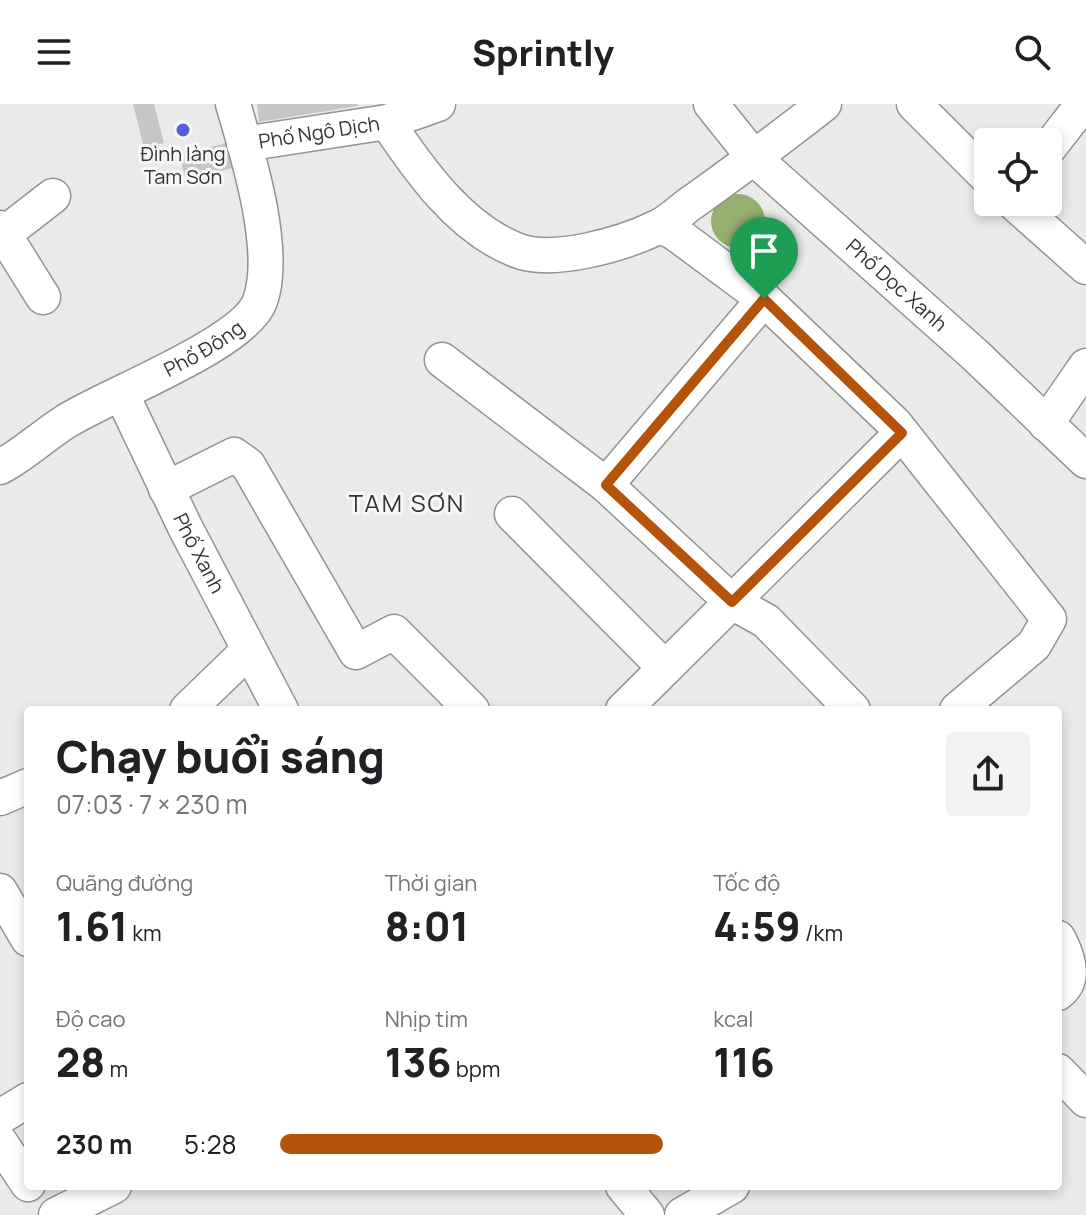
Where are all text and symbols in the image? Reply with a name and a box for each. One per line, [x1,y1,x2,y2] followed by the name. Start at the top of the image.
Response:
[472,28,614,77] text: Sprintly
[32,30,76,74] icon: menu
[1010,30,1054,74] icon: search
[257,109,382,155] street label: Phố Ngô Dịch
[174,121,192,139] marker: Đình làng Tam Sơn
[974,128,1062,216] map controls
[974,128,1062,216] button: locate
[140,140,226,190] place label: Đình làng Tam Sơn
[730,217,798,299] pin
[742,229,786,273] icon: arrive
[840,232,953,337] street label: Phố Dọc Xanh
[159,314,249,383] street label: Phố Đông
[349,486,465,519] district label: TAM SƠN
[167,509,231,598] street label: Phố Xanh
[56,726,385,786] text: Chạy buổi sáng
[946,732,1030,816] button: share
[56,786,248,822] text: 07:03 · 7 × 230 m
[56,868,193,898] text: Quãng đường
[385,868,477,898] text: Thời gian
[713,868,780,898] text: Tốc độ
[56,898,128,953] text: 1.61
[385,898,469,953] text: 8:01
[713,898,801,953] text: 4:59
[128,918,162,948] text: km
[801,918,843,948] text: /km
[56,1004,125,1034] text: Độ cao
[385,1004,468,1034] text: Nhịp tim
[713,1004,753,1034] text: kcal
[56,1034,105,1089] text: 28
[385,1034,451,1089] text: 136
[713,1034,775,1089] text: 116
[105,1054,128,1084] text: m
[451,1054,500,1084] text: bpm
[56,1126,132,1162] text: 230 m
[184,1126,237,1162] text: 5:28

